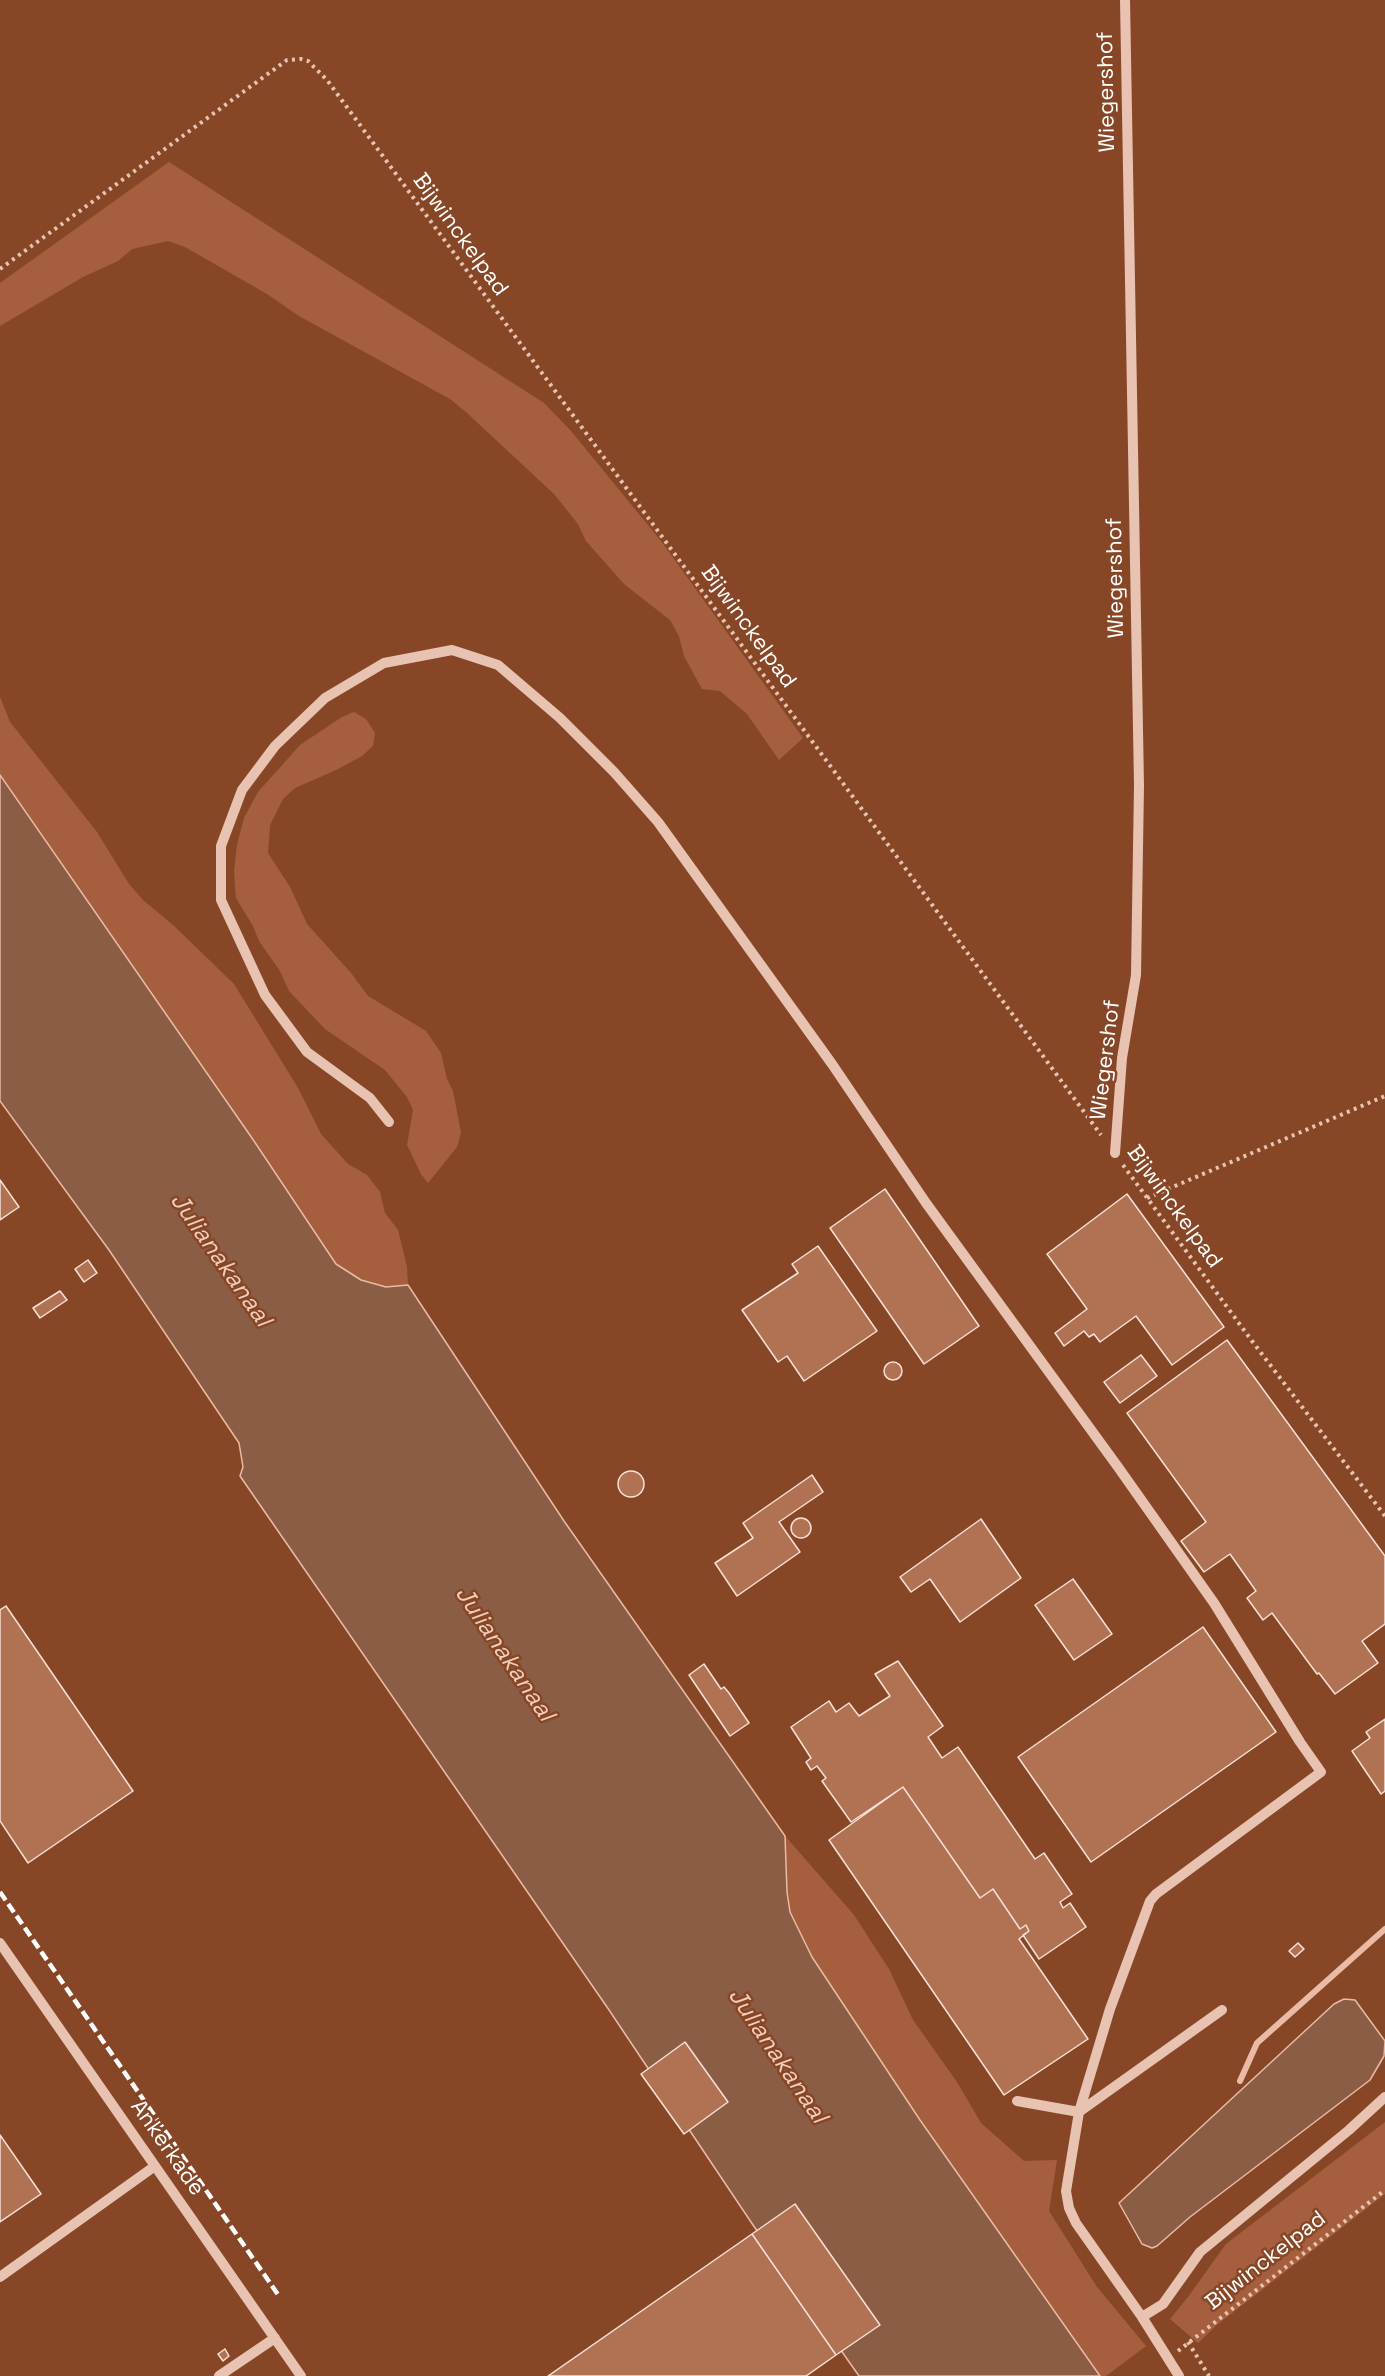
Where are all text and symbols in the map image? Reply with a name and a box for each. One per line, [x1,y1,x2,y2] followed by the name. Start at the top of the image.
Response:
[1093,31,1121,153] street label: Wiegershof
[407,168,513,302] street label: Bijwinckelpad
[1102,517,1130,639] street label: Wiegershof
[695,560,801,694] street label: Bijwinckelpad
[1086,998,1126,1122] street label: Wiegershof
[1121,1140,1227,1274] street label: Bijwinckelpad
[163,1187,277,1333] water label: Julianakanaal
[448,1581,560,1727] water label: Julianakanaal
[721,1983,833,2129] water label: Julianakanaal
[124,2095,210,2201] street label: Ankerkade
[1201,2206,1331,2316] street label: Bijwinckelpad

